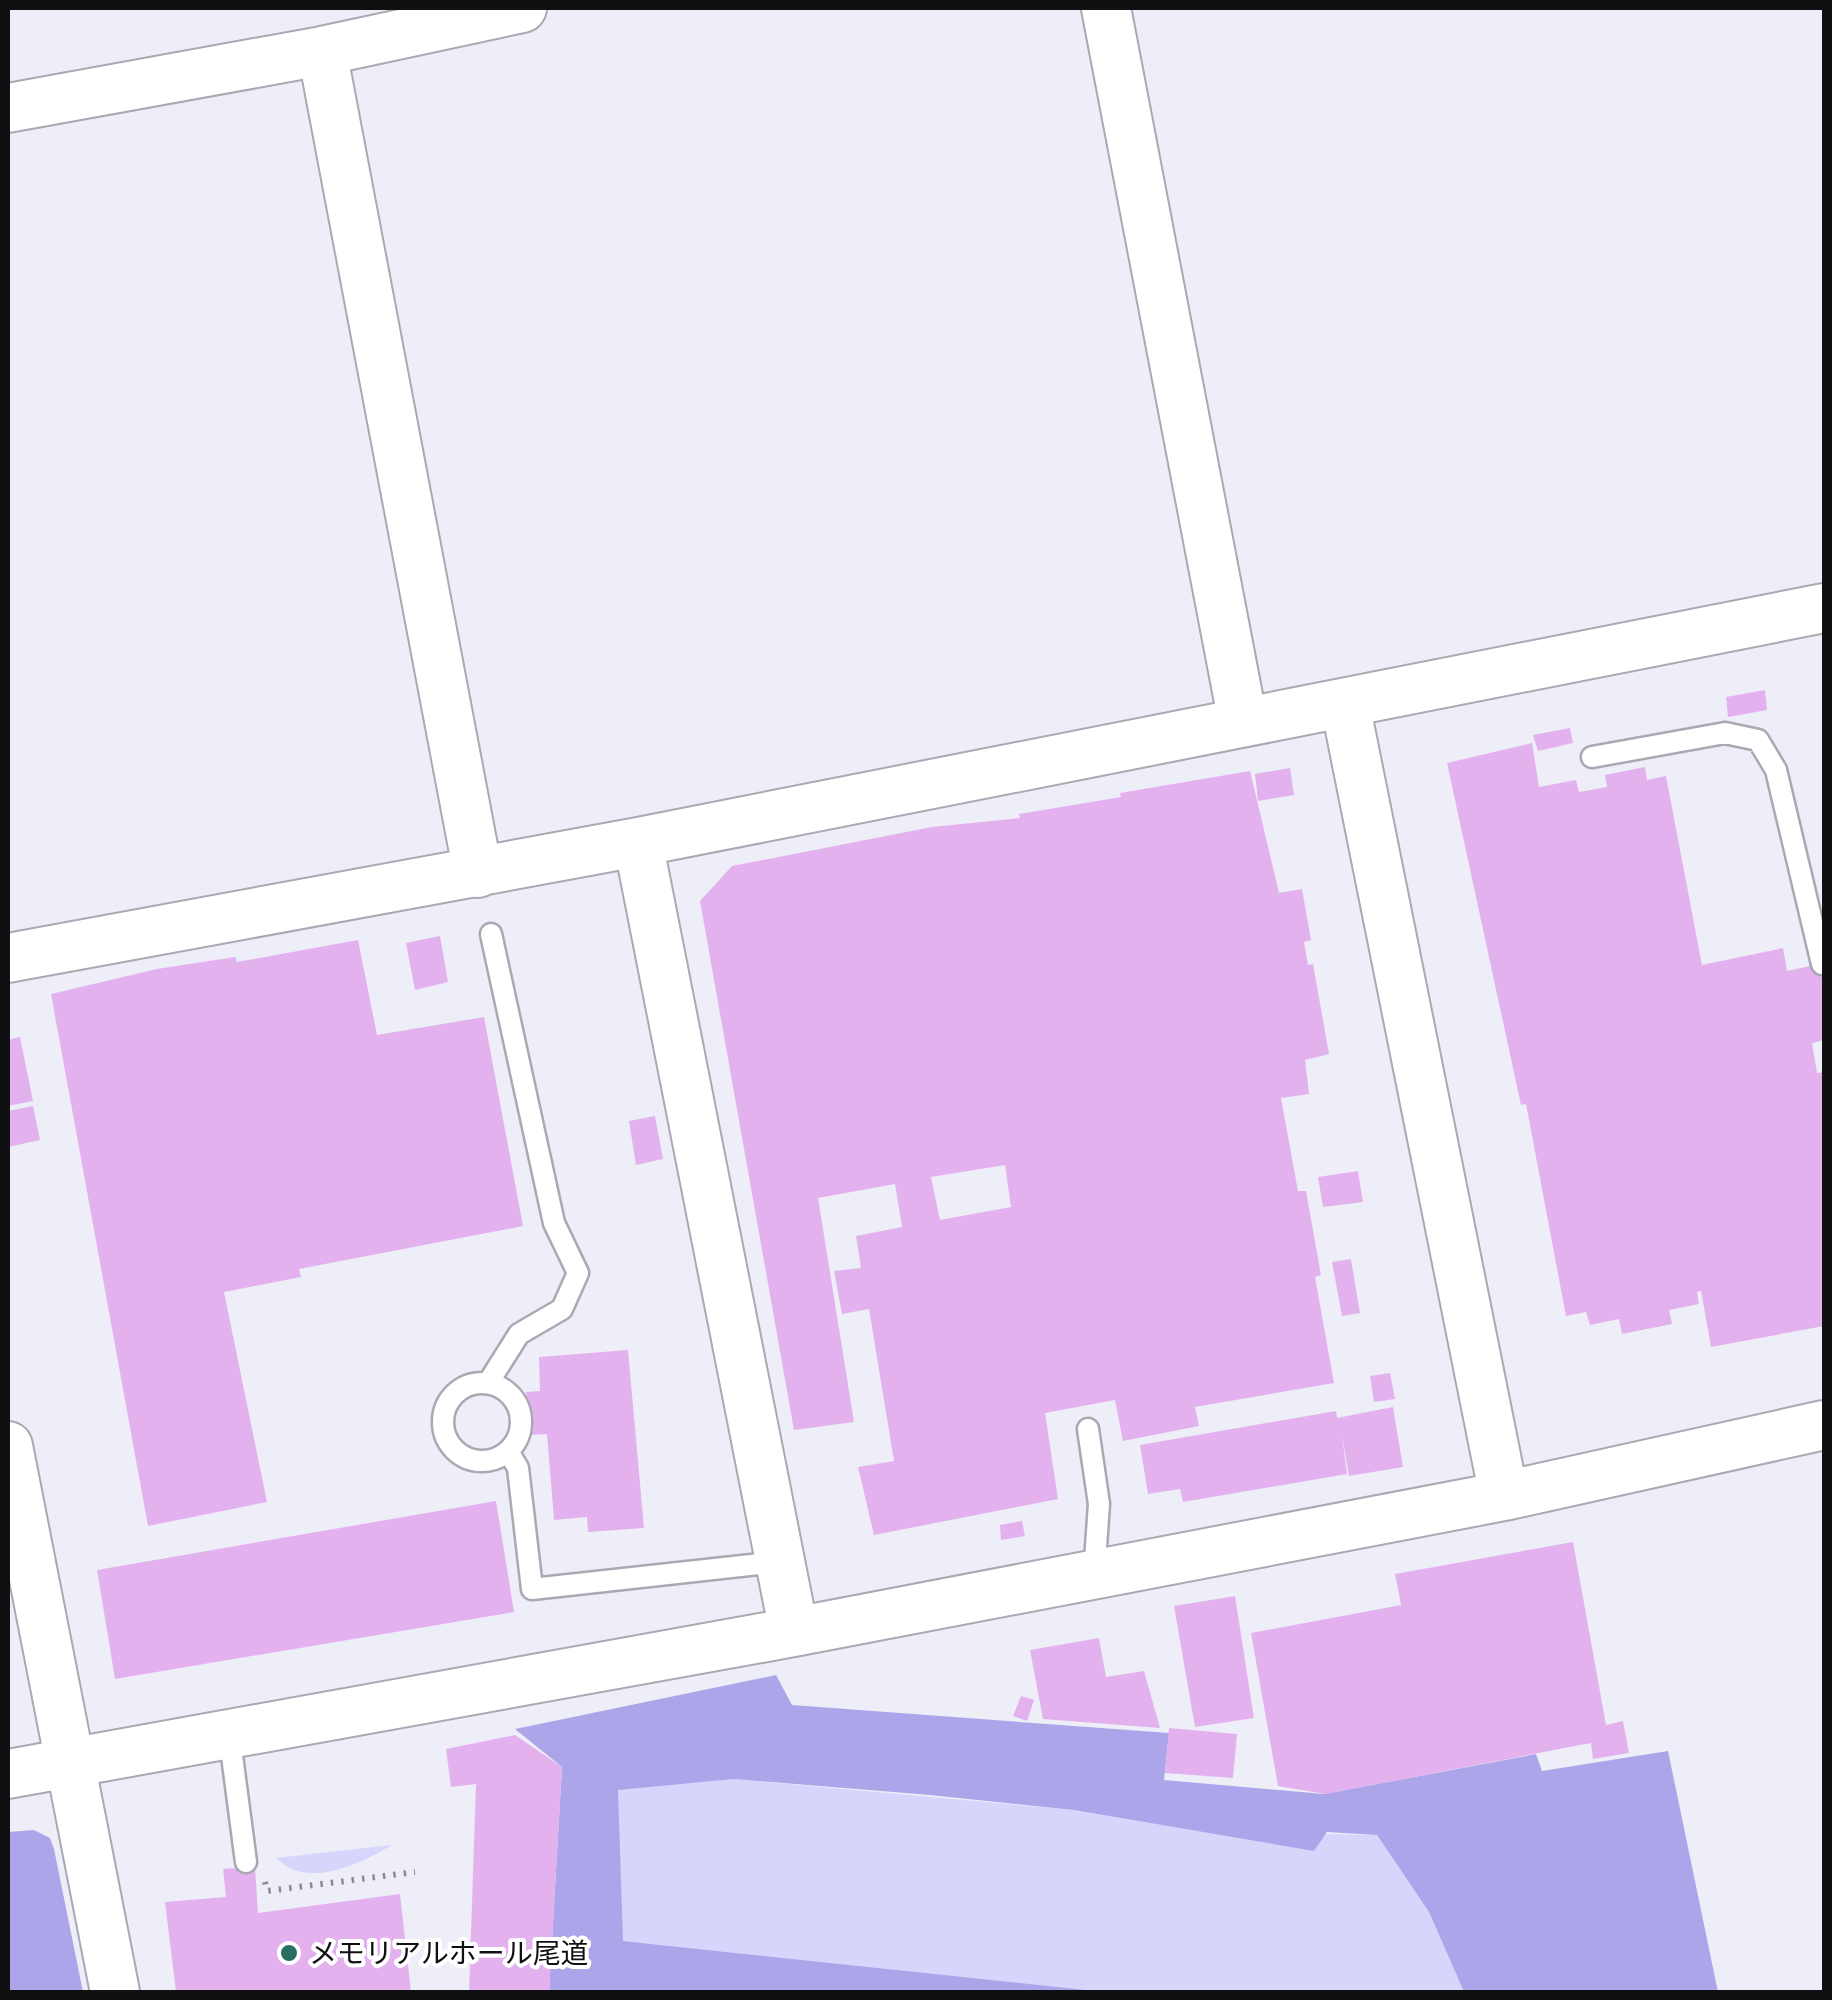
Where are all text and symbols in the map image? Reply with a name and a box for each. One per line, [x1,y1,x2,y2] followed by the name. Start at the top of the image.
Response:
[309,1937,589,1969] place label: メモリアルホール尾道
[278,1942,300,1964] marker: メモリアルホール尾道

